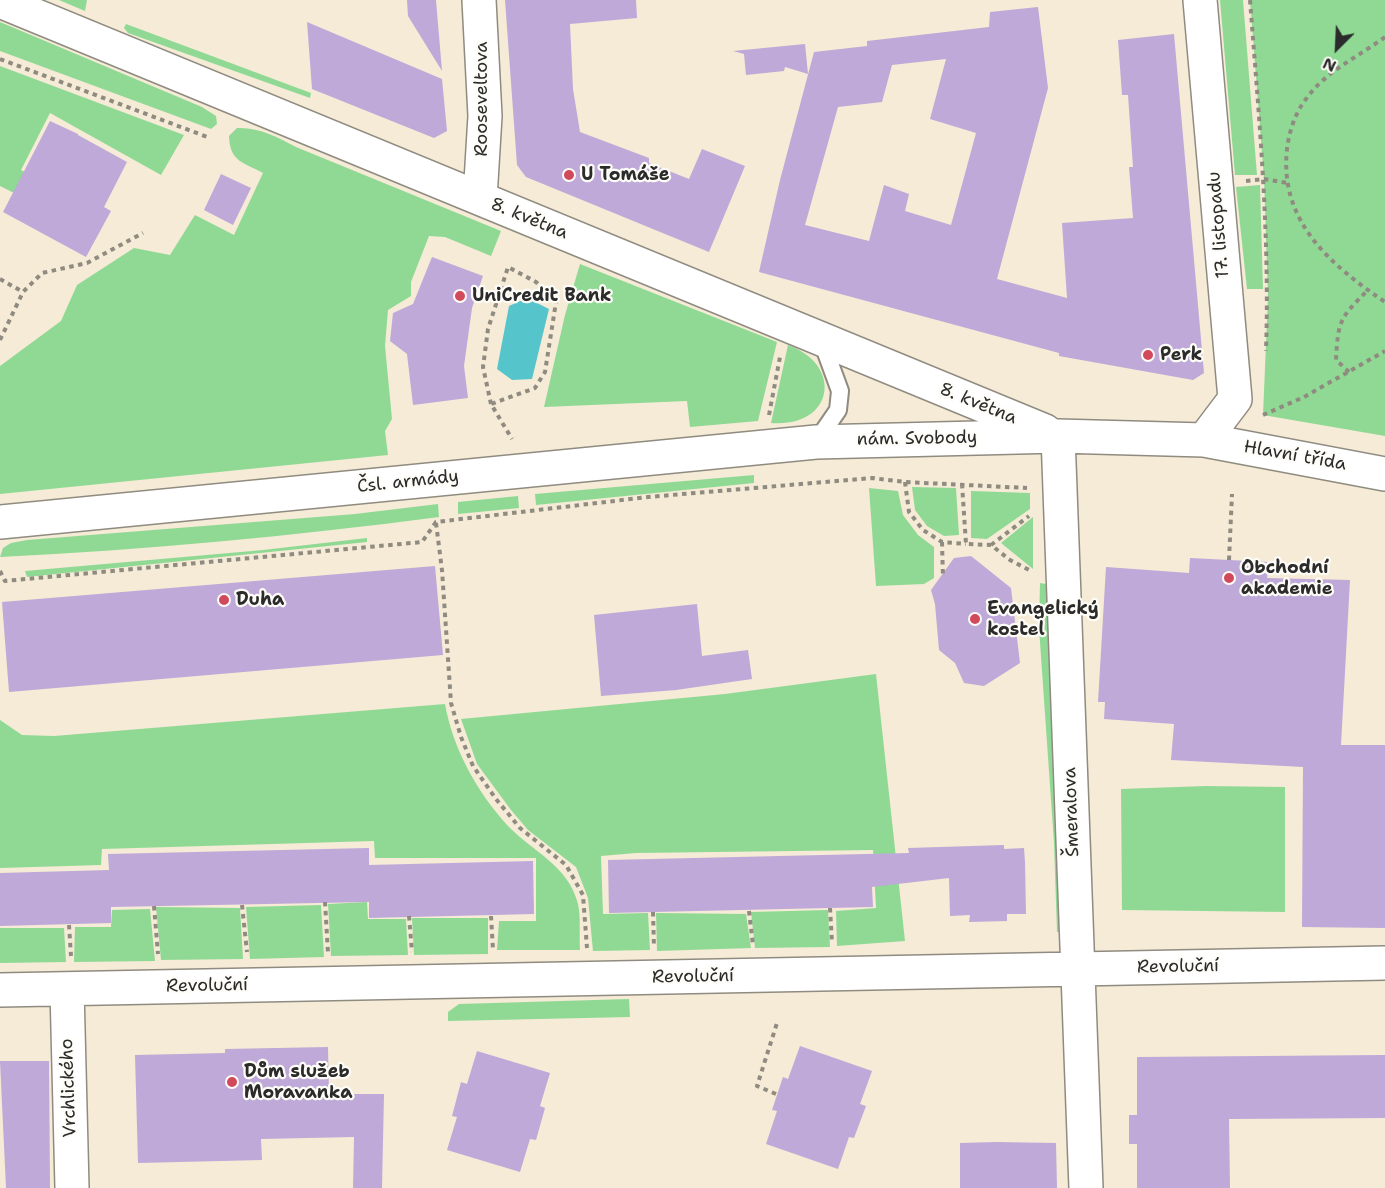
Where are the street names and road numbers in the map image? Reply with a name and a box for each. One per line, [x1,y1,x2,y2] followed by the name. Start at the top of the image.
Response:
[471,41,493,157] street label: Rooseveltova
[1204,171,1234,279] street label: 17. listopadu
[487,194,571,244] street label: 8. května
[936,379,1020,429] street label: 8. května
[856,427,978,451] street label: nám. Svobody
[1242,436,1348,476] street label: Hlavní třída
[356,466,460,498] street label: Čsl. armády
[1060,767,1084,857] street label: Šmeralova
[1137,955,1219,979] street label: Revoluční
[652,965,734,989] street label: Revoluční
[166,974,248,998] street label: Revoluční
[56,1038,82,1138] street label: Vrchlického

